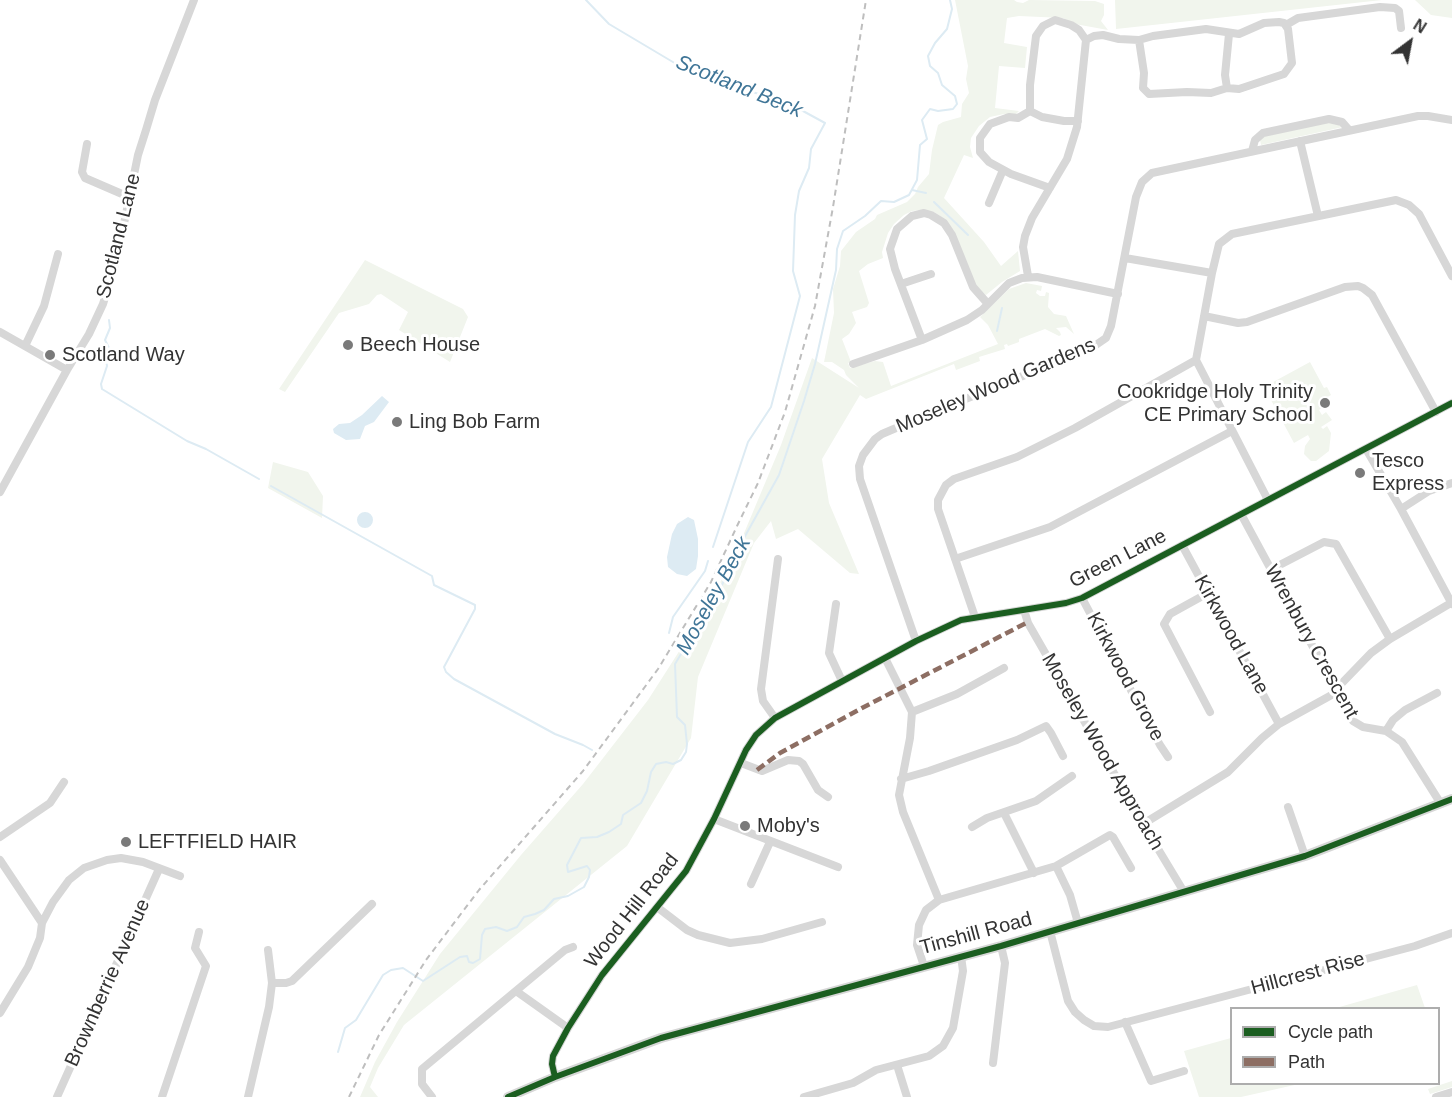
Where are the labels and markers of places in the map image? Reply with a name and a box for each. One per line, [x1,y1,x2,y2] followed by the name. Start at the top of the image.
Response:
[360,333,480,357] place label: Beech House
[341,338,355,352] marker: Beech House
[62,343,185,367] place label: Scotland Way
[43,348,57,362] marker: Scotland Way
[1117,380,1313,427] place label: Cookridge Holy Trinity CE Primary School
[1318,396,1332,410] marker: Cookridge Holy Trinity CE Primary School
[409,410,540,434] place label: Ling Bob Farm
[390,415,404,429] marker: Ling Bob Farm
[1372,449,1444,496] place label: Tesco Express
[1353,466,1367,480] marker: Tesco Express
[757,814,820,838] place label: Moby's
[738,819,752,833] marker: Moby's
[138,830,297,854] place label: LEFTFIELD HAIR
[119,835,133,849] marker: LEFTFIELD HAIR

